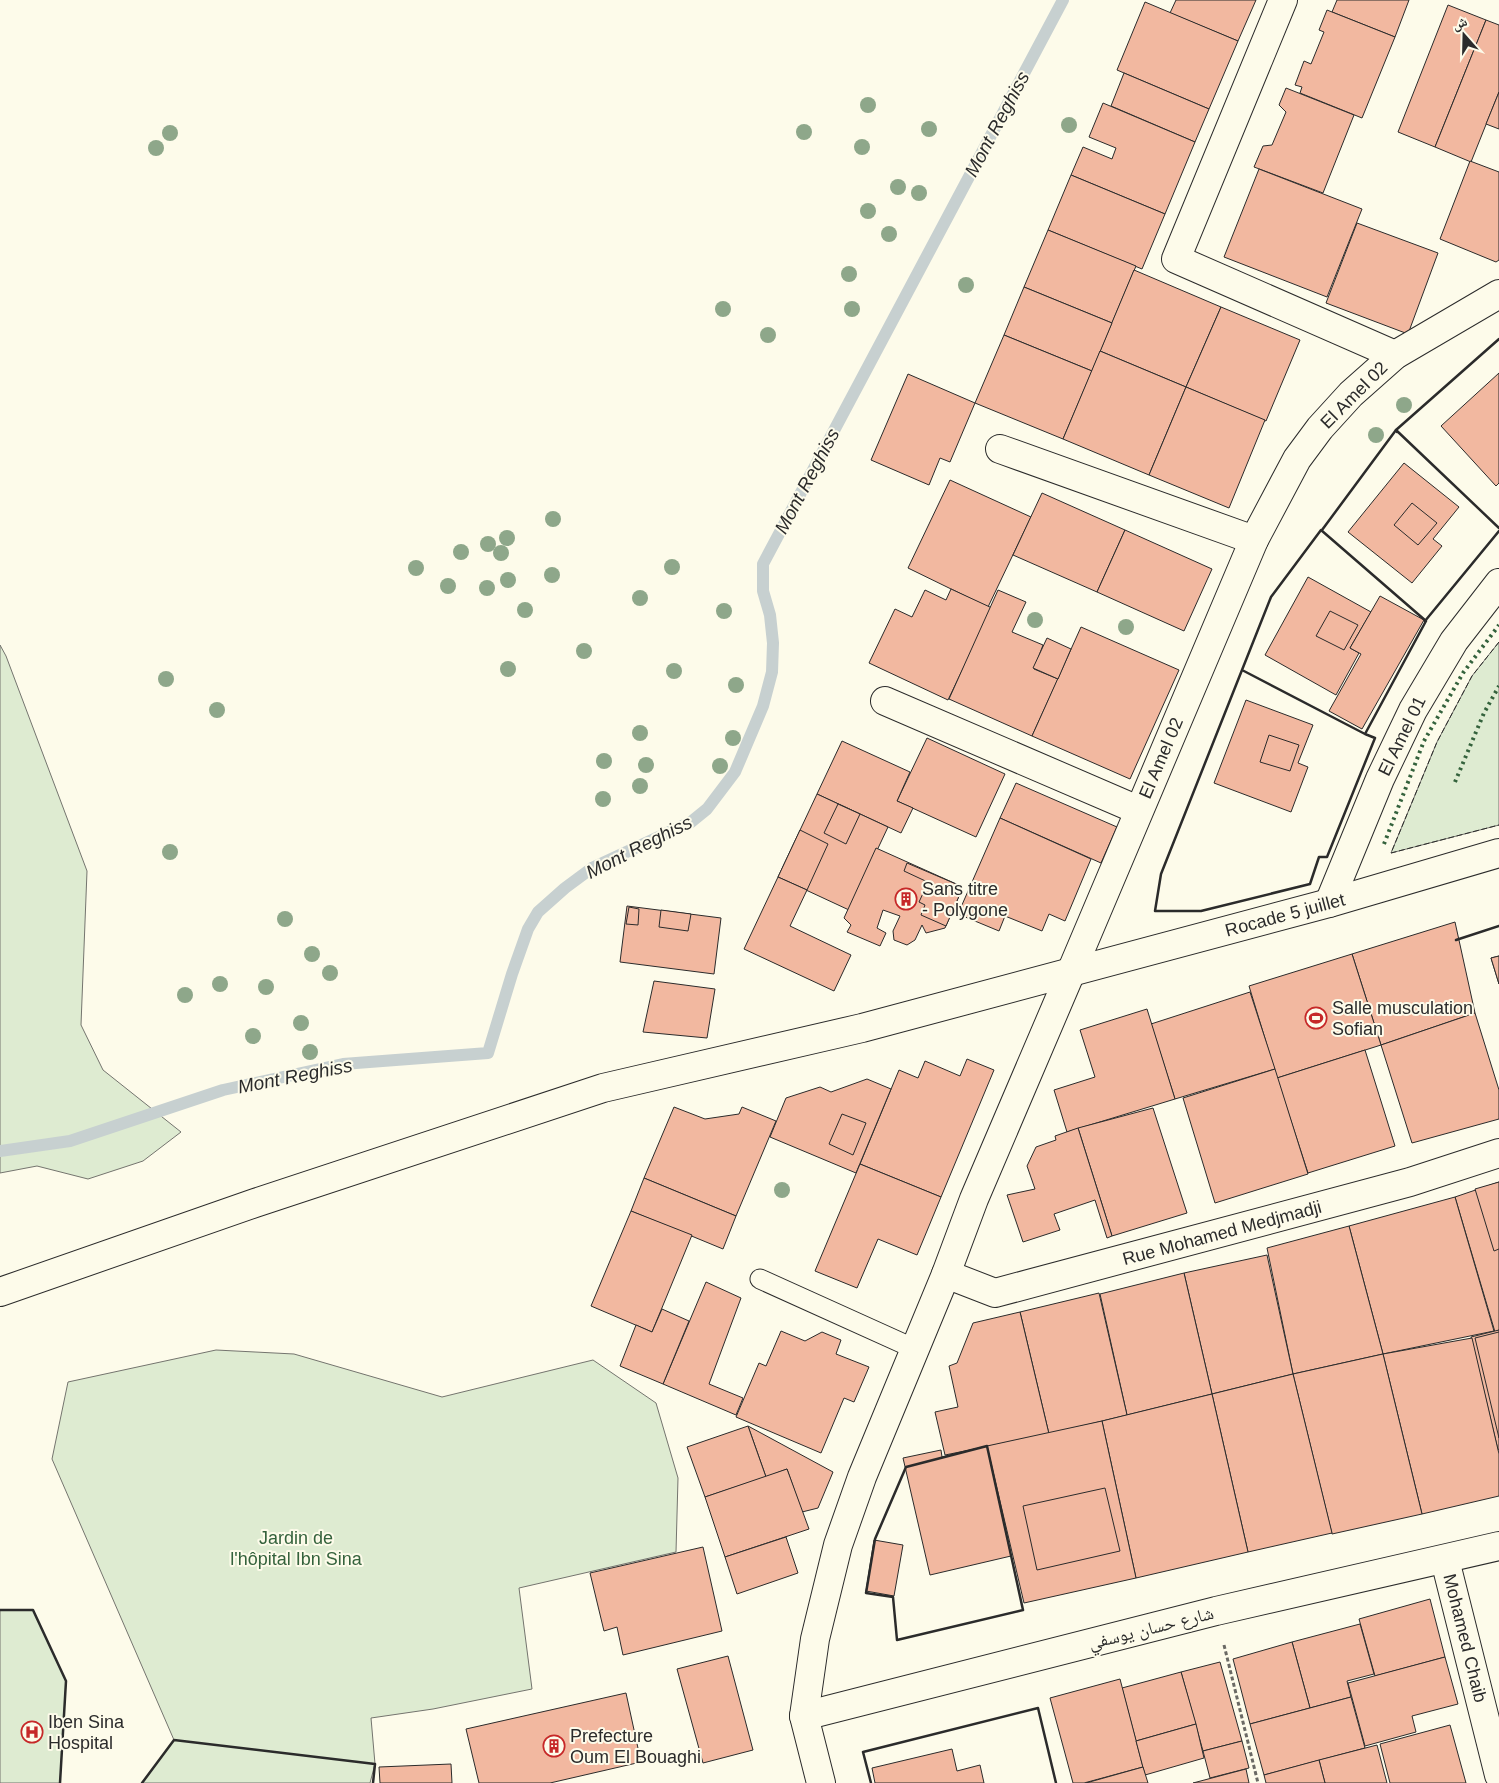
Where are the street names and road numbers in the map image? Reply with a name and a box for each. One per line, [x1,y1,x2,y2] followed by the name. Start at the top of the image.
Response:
[1317,358,1391,432] street label: El Amel 02
[1374,693,1430,779] street label: El Amel 01
[1135,714,1187,802] street label: El Amel 02
[1223,889,1347,941] street label: Rocade 5 juillet
[1120,1197,1324,1269] street label: Rue Mohamed Medjmadji
[1439,1572,1491,1704] street label: Mohamed Chaib
[1086,1603,1217,1658] street label: شارع حسان يوسفي

